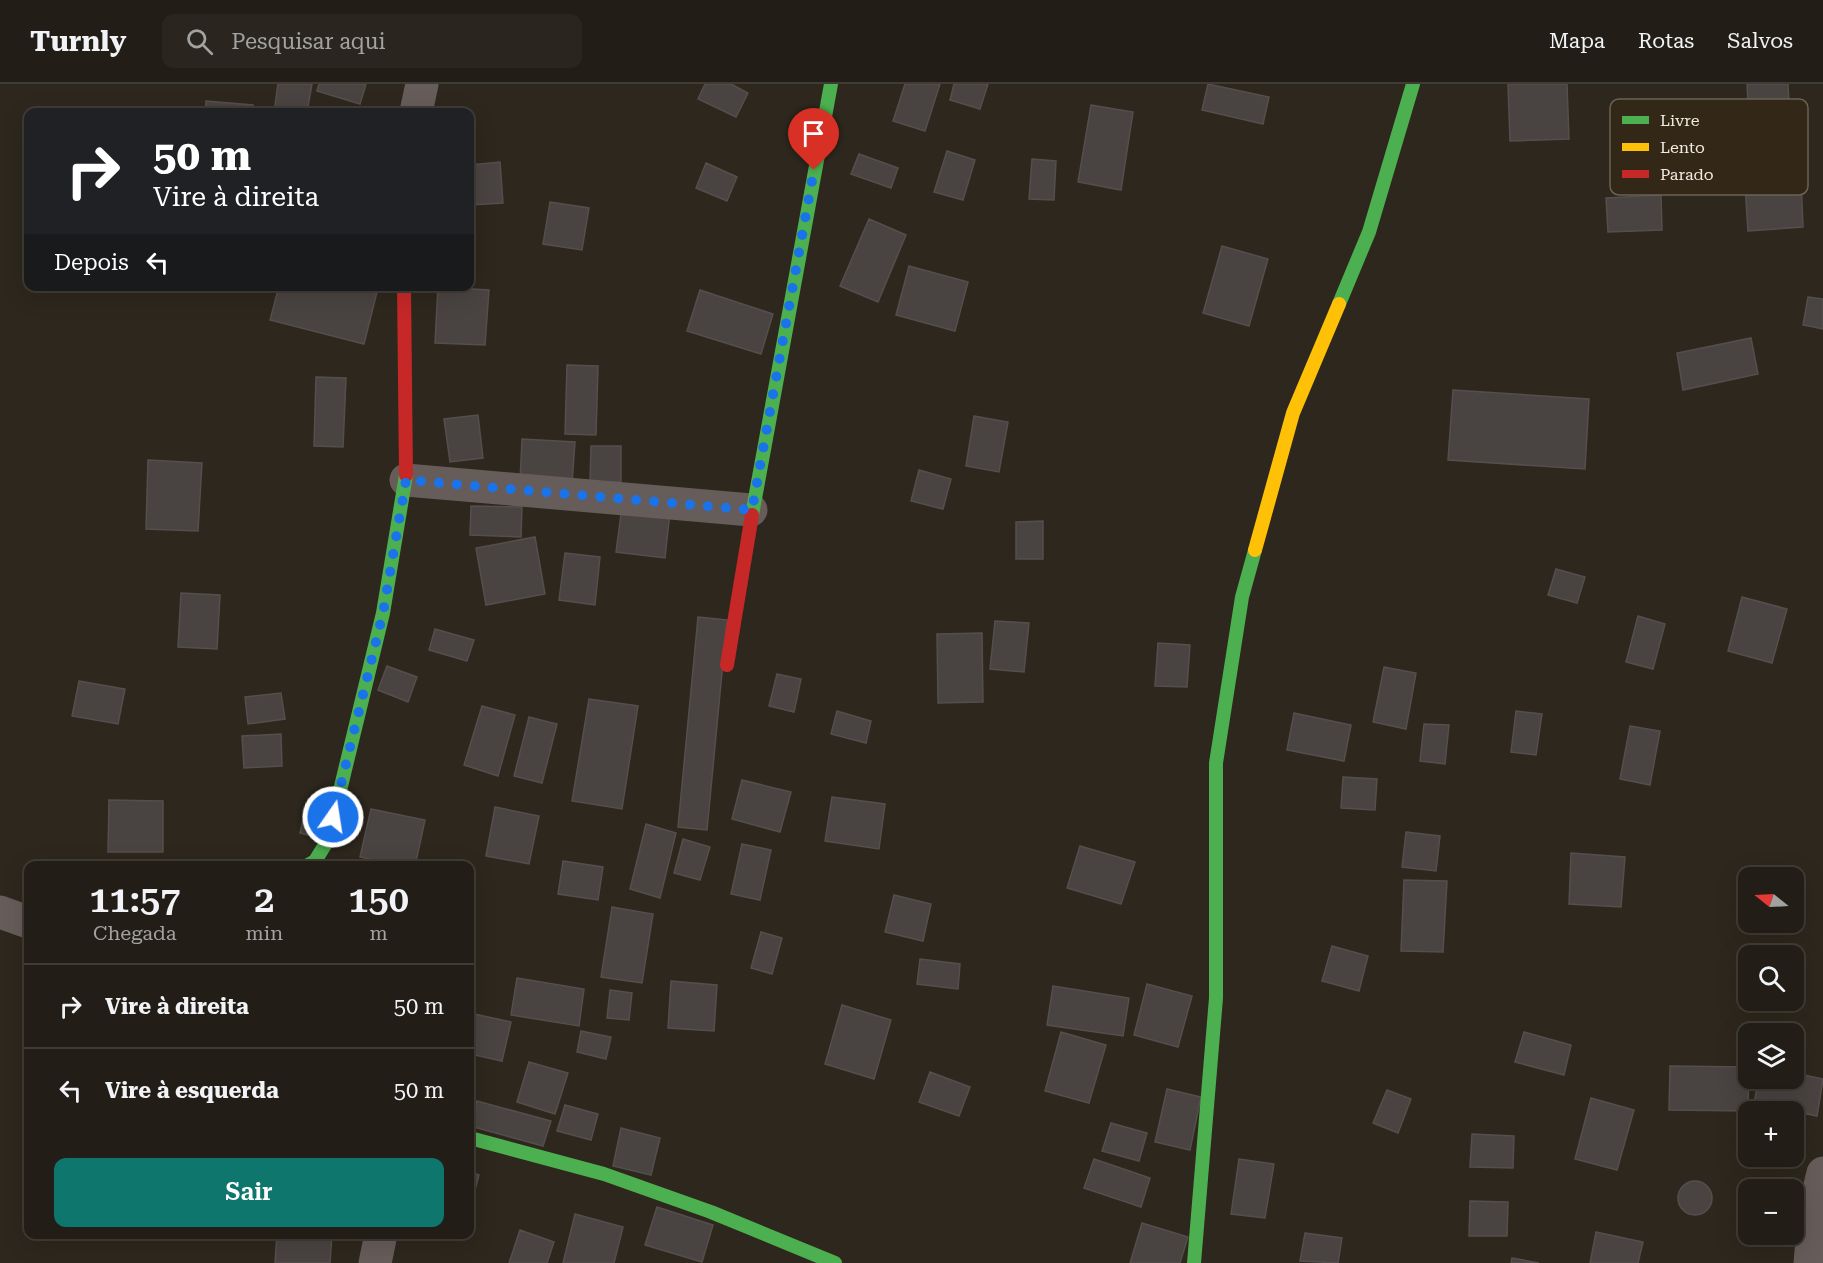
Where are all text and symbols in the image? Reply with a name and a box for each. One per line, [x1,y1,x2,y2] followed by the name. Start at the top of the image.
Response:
[162,14,582,68] search box
[30,25,126,58] text: Turnly
[183,25,216,58] icon: search
[231,29,386,54] text: Pesquisar aqui
[1549,29,1605,53] text: Mapa
[1638,29,1694,53] text: Rotas
[1727,29,1793,53] text: Salvos
[1610,99,1808,195] legend
[788,108,839,170] pin
[1660,111,1700,130] text: Livre
[797,117,830,150] icon: arrive
[153,131,251,180] text: 50 m
[54,132,132,210] icon: right
[1660,138,1705,157] text: Lento
[1660,165,1714,184] text: Parado
[153,181,319,213] text: Vire à direita
[141,246,174,279] icon: left
[54,250,129,275] text: Depois
[301,785,365,849] position arrow
[1738,867,1804,933] north arrow
[1738,867,1804,1245] map controls
[89,879,180,921] text: 11:57
[254,879,274,921] text: 2
[348,879,409,921] text: 150
[93,921,177,945] text: Chegada
[246,921,283,945] text: min
[369,921,388,945] text: m
[1738,945,1804,1011] button: search
[54,990,87,1023] icon: right
[105,994,249,1019] text: Vire à direita
[394,994,444,1019] text: 50 m
[1738,1023,1804,1089] button: layers
[54,1074,87,1107] icon: left
[105,1078,279,1103] text: Vire à esquerda
[394,1078,444,1103] text: 50 m
[1738,1101,1804,1167] button: +
[54,1158,444,1227] button: Sair
[1738,1179,1804,1245] button: −

